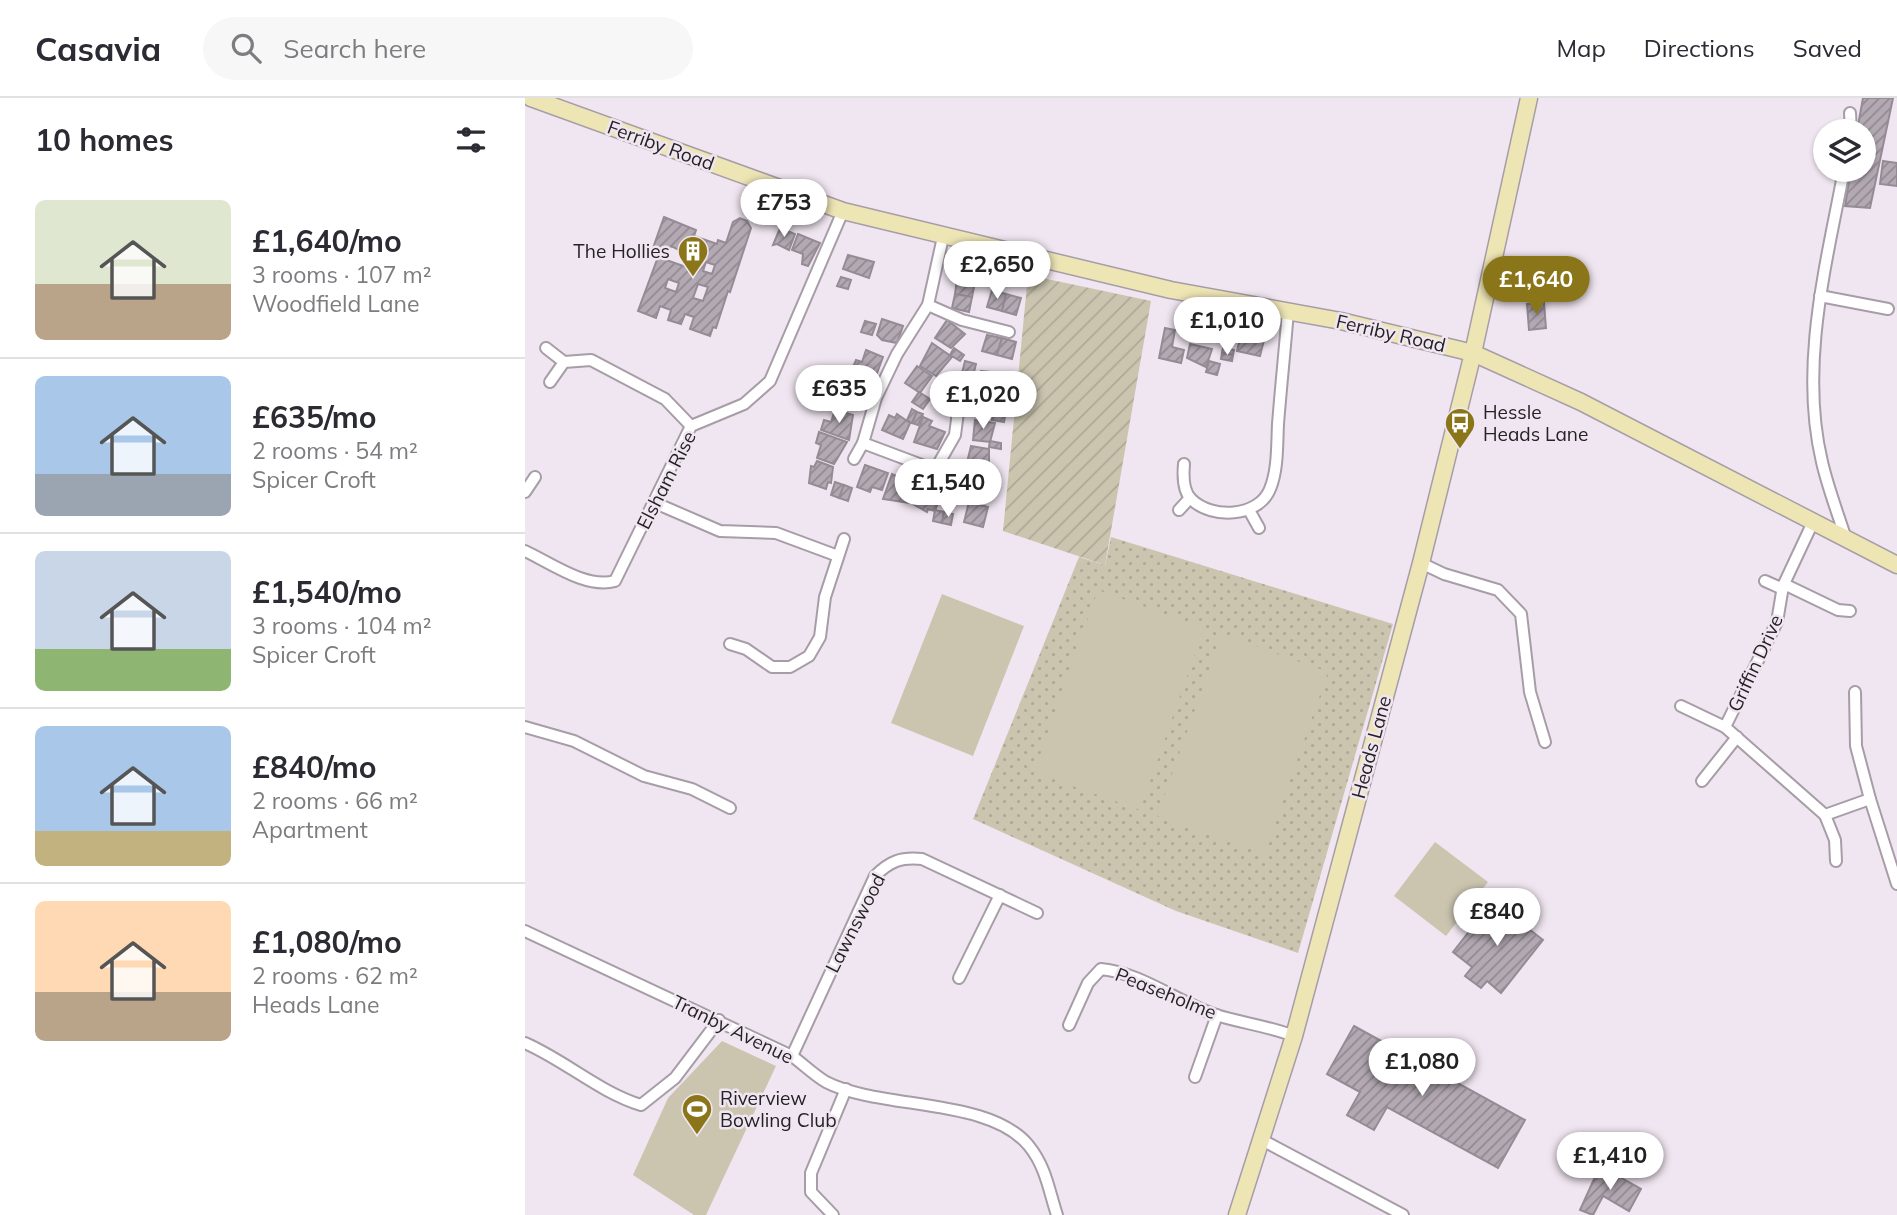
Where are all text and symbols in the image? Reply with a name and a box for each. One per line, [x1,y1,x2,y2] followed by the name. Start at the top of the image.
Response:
[203,17,693,80] search box
[35,28,161,69] text: Casavia
[227,29,265,67] icon: search
[283,32,426,65] text: Search here
[1556,33,1606,63] text: Map
[1644,33,1755,63] text: Directions
[1793,33,1862,63] text: Saved
[604,115,718,175] street label: Ferriby Road
[1813,119,1876,182] map controls
[1813,119,1876,182] button: layers
[35,121,174,159] text: 10 homes
[452,121,490,159] icon: filters
[743,180,825,239] pin: £753
[756,187,812,216] text: £753
[252,222,402,260] text: £1,640/mo
[91,228,175,312] icon: home
[676,234,710,278] building icon: The Hollies
[573,239,670,263] place label: The Hollies
[940,242,1054,301] pin: £2,650
[960,249,1034,278] text: £2,650
[1479,256,1593,316] pin: £1,640
[252,260,432,289] text: 3 rooms · 107 m²
[1499,264,1573,293] text: £1,640
[252,289,420,318] text: Woodfield Lane
[1170,298,1284,357] pin: £1,010
[1190,305,1264,334] text: £1,010
[1334,309,1448,357] street label: Ferriby Road
[798,366,880,425] pin: £635
[926,372,1040,431] pin: £1,020
[811,373,867,402] text: £635
[946,379,1020,408] text: £1,020
[252,398,376,436] text: £635/mo
[1483,400,1588,446] place label: Hessle Heads Lane
[91,404,175,488] icon: home
[1443,406,1477,450] bus stop icon: Hessle Heads Lane
[631,427,701,533] street label: Elsham Rise
[252,436,418,465] text: 2 rooms · 54 m²
[891,460,1005,519] pin: £1,540
[252,465,376,494] text: Spicer Croft
[911,467,985,496] text: £1,540
[252,573,402,611] text: £1,540/mo
[91,579,175,663] icon: home
[252,611,432,640] text: 3 rooms · 104 m²
[1722,611,1788,715] street label: Griffin Drive
[252,640,376,669] text: Spicer Croft
[1346,693,1396,801] street label: Heads Lane
[252,748,376,786] text: £840/mo
[91,754,175,838] icon: home
[252,786,418,815] text: 2 rooms · 66 m²
[252,815,368,844] text: Apartment
[820,869,890,977] street label: Lawnswood
[1456,888,1538,948] pin: £840
[1469,896,1525,925] text: £840
[252,923,402,961] text: £1,080/mo
[91,929,175,1013] icon: home
[252,961,418,990] text: 2 rooms · 62 m²
[1112,962,1220,1024] street label: Peaseholme
[668,989,798,1069] street label: Tranby Avenue
[252,990,379,1019] text: Heads Lane
[1365,1038,1479,1098] pin: £1,080
[1385,1046,1459,1075] text: £1,080
[720,1086,837,1132] place label: Riverview Bowling Club
[680,1092,714,1136] sports icon: Riverview Bowling Club
[1553,1132,1667,1192] pin: £1,410
[1573,1140,1647,1169] text: £1,410

